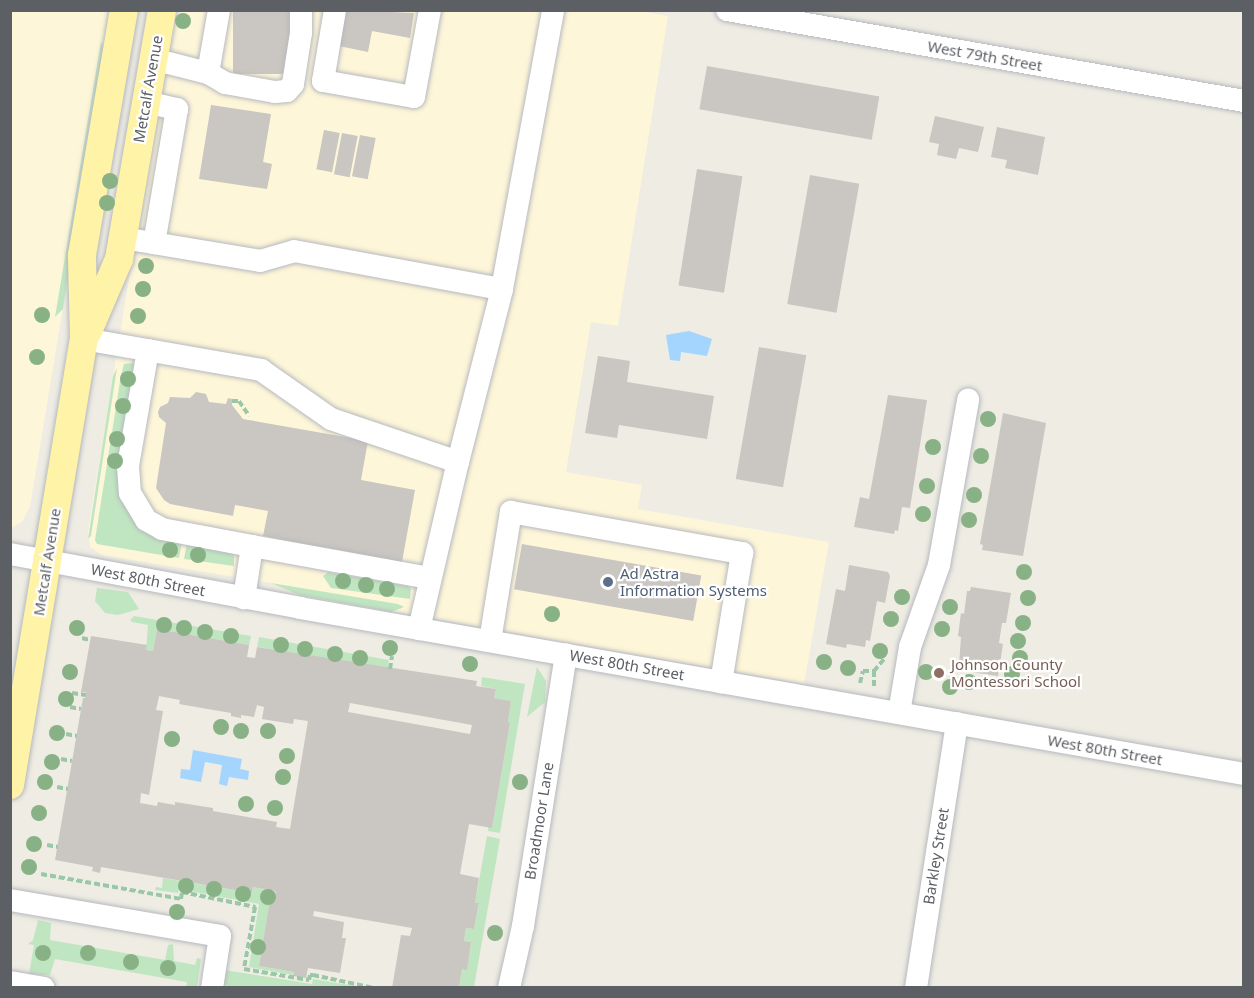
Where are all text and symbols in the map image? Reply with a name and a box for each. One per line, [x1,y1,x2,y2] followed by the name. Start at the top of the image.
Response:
[130,34,166,144] street label: Metcalf Avenue
[926,37,1044,75] street label: West 79th Street
[30,507,64,617] street label: Metcalf Avenue
[89,560,207,600] street label: West 80th Street
[620,564,767,599] place label: Ad Astra Information Systems
[601,575,615,589] marker: Ad Astra Information Systems
[568,646,686,684] street label: West 80th Street
[951,655,1081,690] place label: Johnson County Montessori School
[932,666,946,680] marker: Johnson County Montessori School
[1046,731,1164,769] street label: West 80th Street
[521,761,557,881] street label: Broadmoor Lane
[919,806,953,906] street label: Barkley Street

